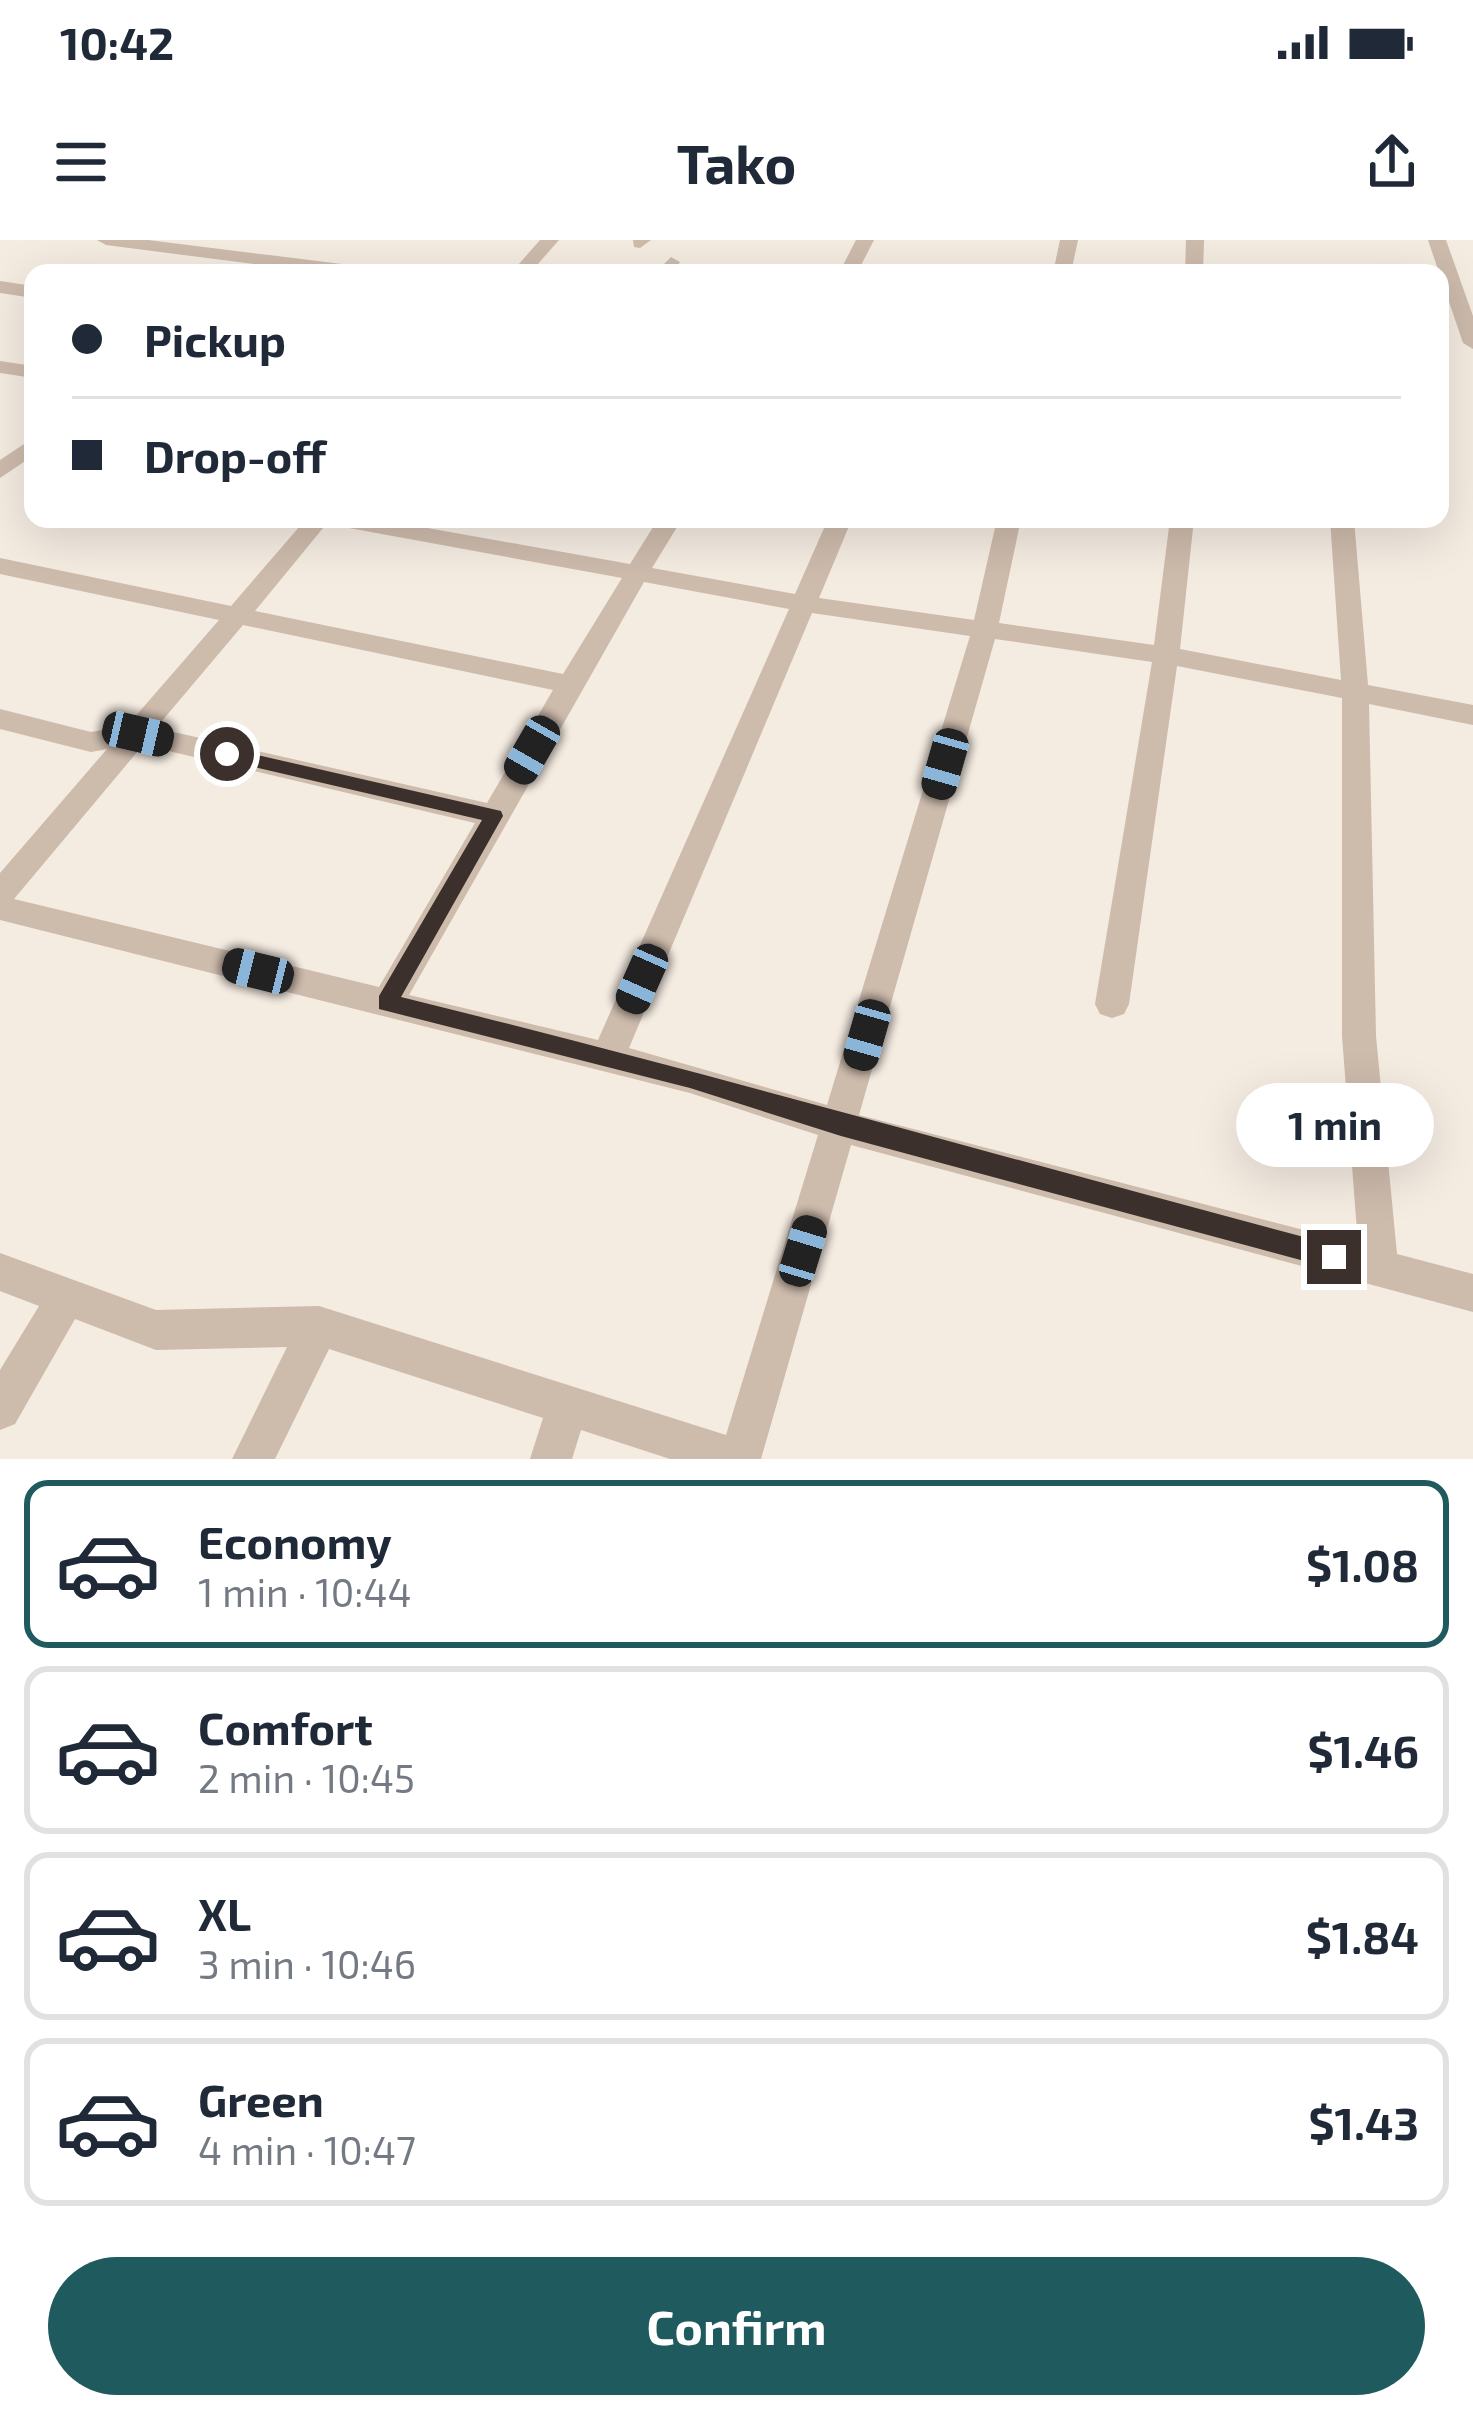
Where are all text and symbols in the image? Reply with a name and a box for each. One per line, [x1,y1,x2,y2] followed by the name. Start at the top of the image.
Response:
[60,15,174,69] text: 10:42
[48,129,114,195] icon: menu
[1359,129,1425,195] icon: share
[677,130,796,195] text: Tako
[144,312,286,366] text: Pickup
[144,428,326,482] text: Drop-off
[99,708,177,760] car
[498,710,566,790] car
[918,724,972,804] car
[200,727,254,781] route start
[611,939,673,1019] car
[219,945,297,997] car
[840,995,894,1075] car
[1235,1083,1433,1167] callout: 1 min
[1288,1101,1382,1148] text: 1 min
[775,1211,831,1291] car
[1307,1230,1361,1284] route end
[54,1510,162,1618] icon: car
[198,1514,392,1568] text: Economy
[1306,1537,1419,1591] text: $1.08
[198,1568,412,1615] text: 1 min · 10:44
[54,1696,162,1804] icon: car
[198,1700,373,1754] text: Comfort
[1307,1723,1419,1777] text: $1.46
[198,1754,415,1801] text: 2 min · 10:45
[54,1882,162,1990] icon: car
[198,1886,251,1940] text: XL
[1306,1909,1419,1963] text: $1.84
[198,1940,416,1987] text: 3 min · 10:46
[54,2068,162,2176] icon: car
[198,2072,324,2126] text: Green
[1309,2095,1419,2149] text: $1.43
[198,2126,416,2173] text: 4 min · 10:47
[48,2257,1425,2395] button: Confirm

